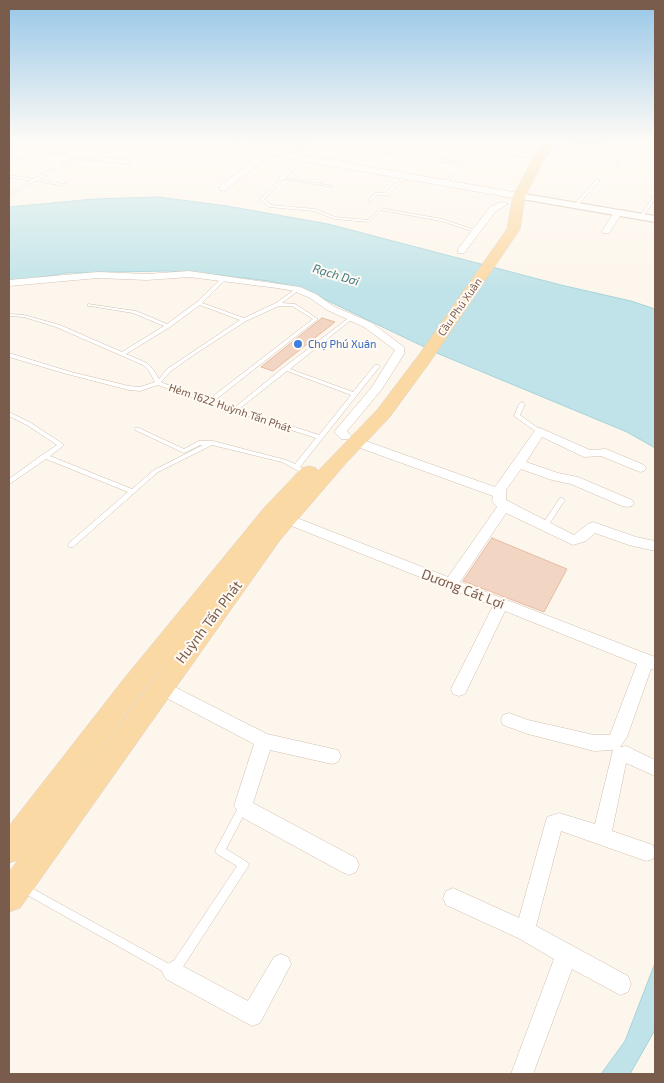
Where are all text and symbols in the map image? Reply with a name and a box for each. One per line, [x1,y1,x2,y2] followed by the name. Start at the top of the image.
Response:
[311,261,361,289] water label: Rạch Dơi
[435,275,485,339] street label: Cầu Phú Xuân
[308,337,376,351] place label: Chợ Phú Xuân
[292,338,304,350] marker: Chợ Phú Xuân
[167,381,293,435] street label: Hẻm 1622 Huỳnh Tấn Phát
[419,565,507,613] street label: Dương Cát Lợi
[172,577,246,667] street label: Huỳnh Tấn Phát

